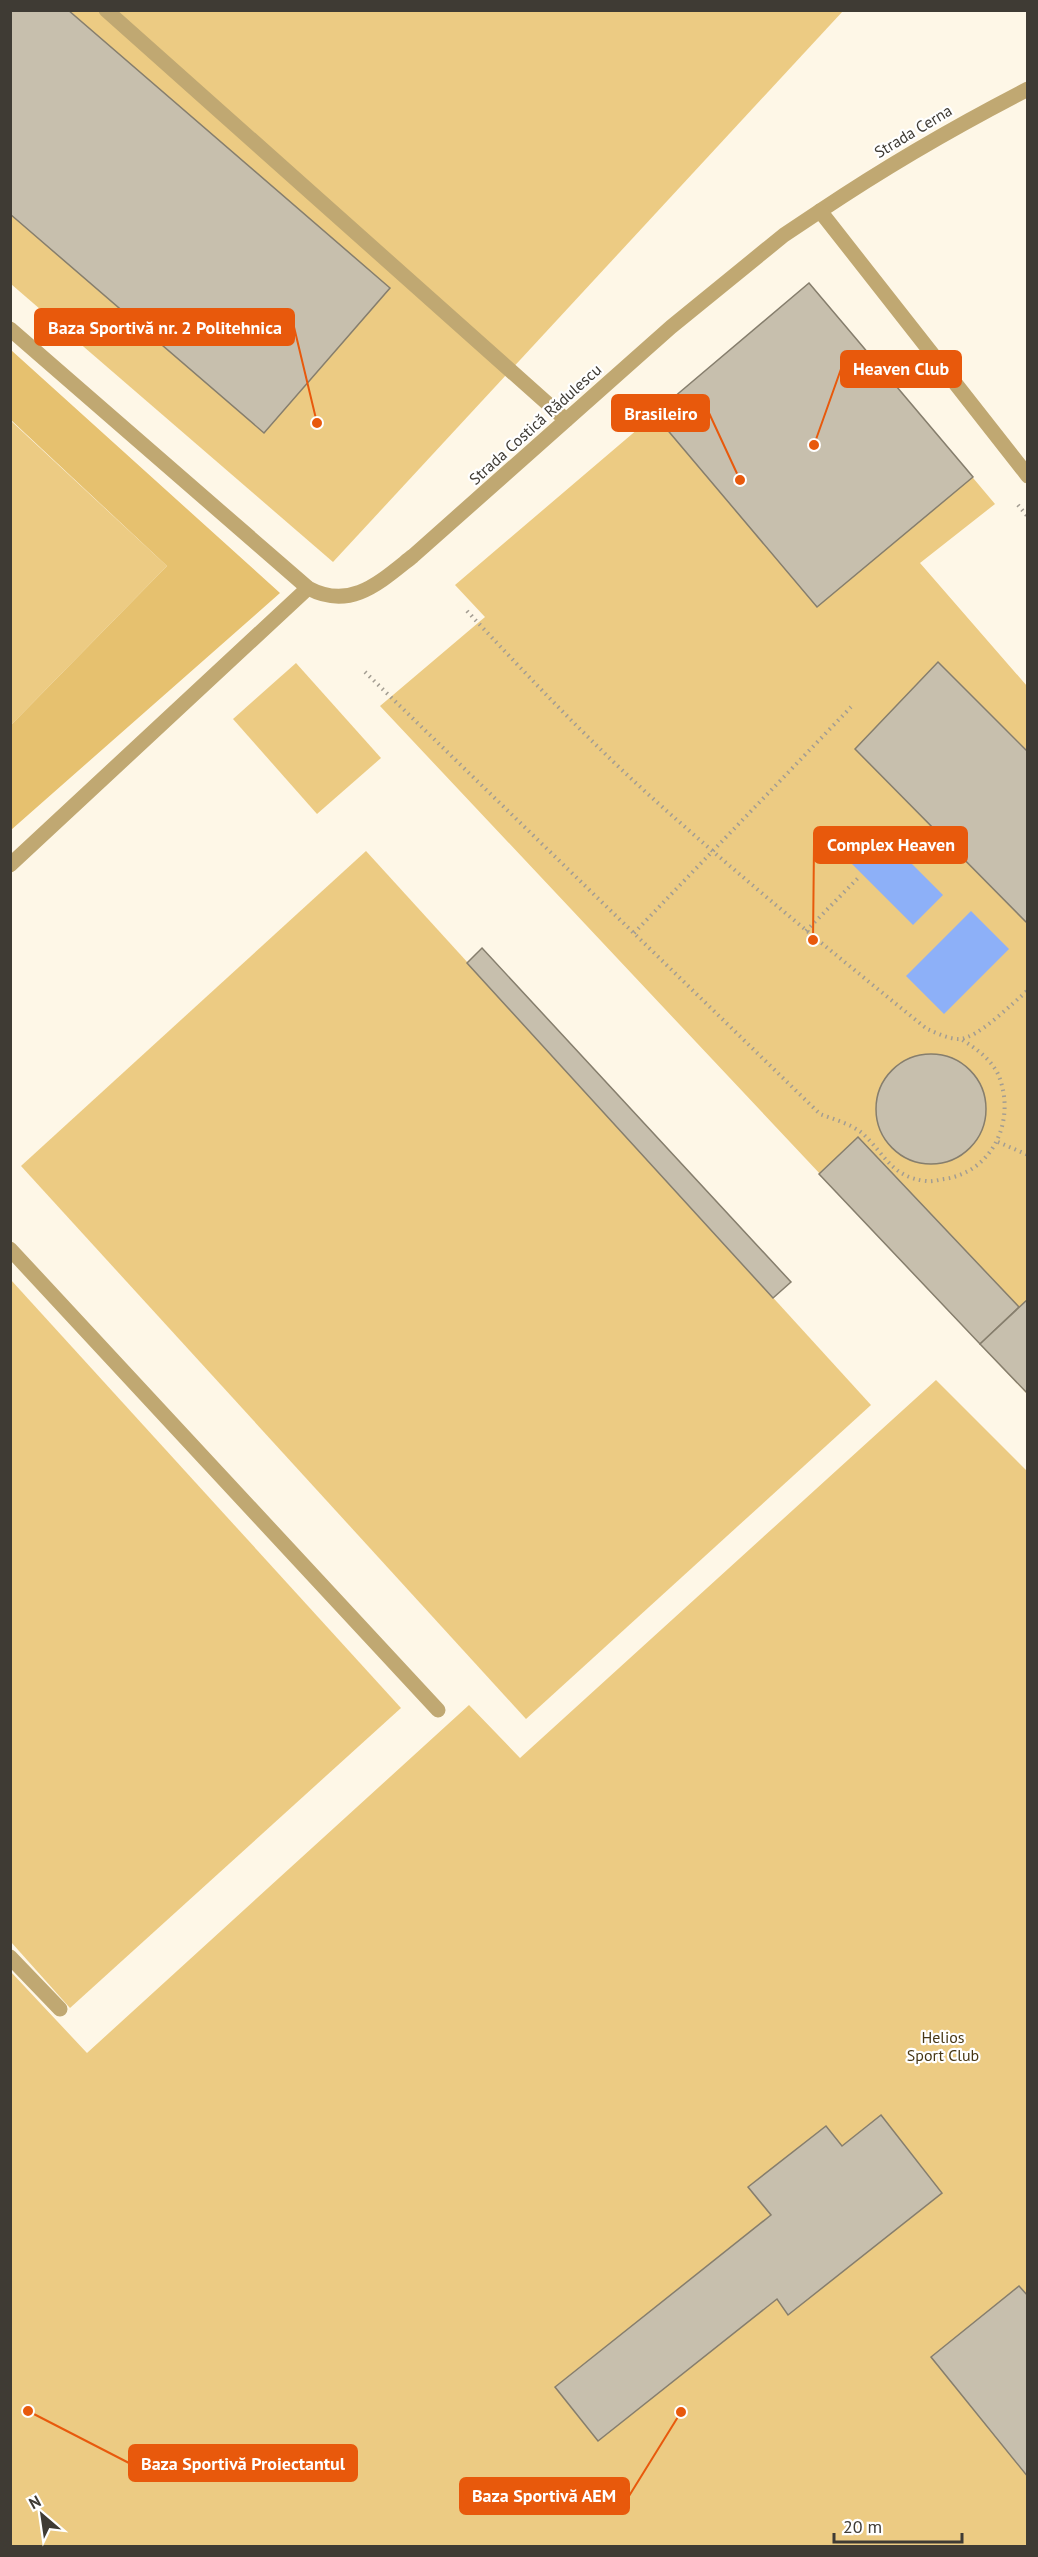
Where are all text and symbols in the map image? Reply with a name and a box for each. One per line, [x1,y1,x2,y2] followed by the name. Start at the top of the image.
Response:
[871,100,955,162] street label: Strada Cerna
[35,309,294,345] callout: Baza Sportivă nr. 2 Politehnica
[48,316,282,339] text: Baza Sportivă nr. 2 Politehnica
[841,351,961,387] callout: Heaven Club
[853,357,949,380] text: Heaven Club
[465,359,605,489] street label: Strada Costică Rădulescu
[612,395,709,431] callout: Brasileiro
[624,402,698,425] text: Brasileiro
[814,827,967,863] callout: Complex Heaven
[827,833,955,856] text: Complex Heaven
[907,2027,979,2065] park label: Helios Sport Club
[129,2445,357,2481] callout: Baza Sportivă Proiectantul
[141,2452,346,2475] text: Baza Sportivă Proiectantul
[460,2478,629,2514] callout: Baza Sportivă AEM
[472,2484,616,2507] text: Baza Sportivă AEM
[12,2485,72,2545] north arrow
[25,2491,44,2513] text: N
[834,2506,962,2544] scale bar
[843,2515,882,2538] text: 20 m

